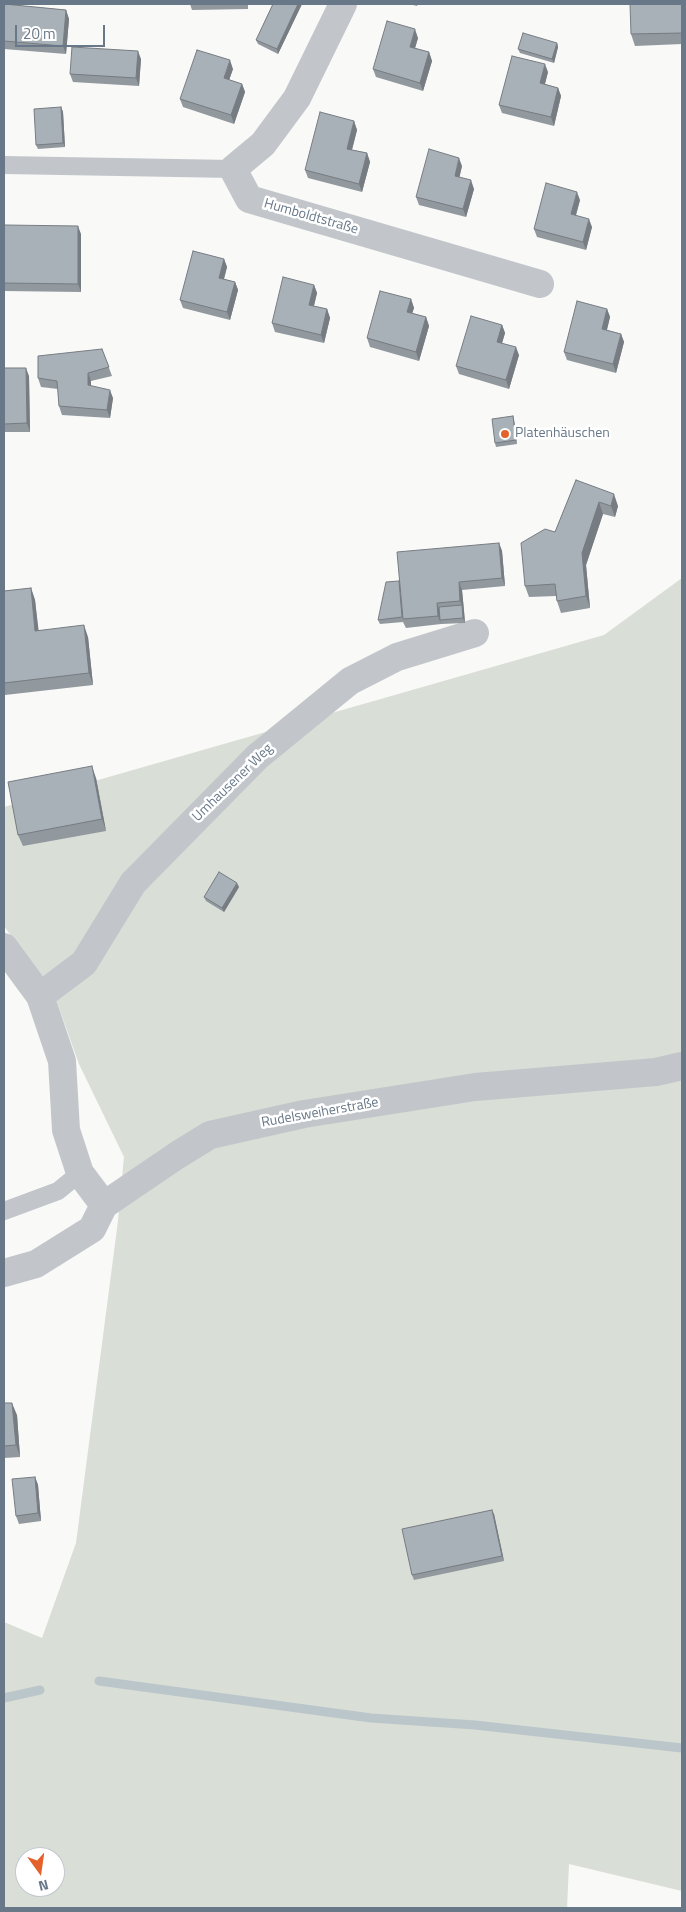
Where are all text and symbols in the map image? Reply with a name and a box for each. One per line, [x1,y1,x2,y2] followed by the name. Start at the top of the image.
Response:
[18,15,108,47] scale bar
[23,22,56,45] text: 20 m
[262,196,360,238] street label: Humboldtstraße
[515,426,610,442] place label: Platenhäuschen
[499,428,511,440] marker: Platenhäuschen
[189,740,277,826] street label: Umhausener Weg
[260,1094,380,1132] street label: Rudelsweiherstraße
[15,1847,65,1897] north arrow
[36,1875,51,1897] text: N

